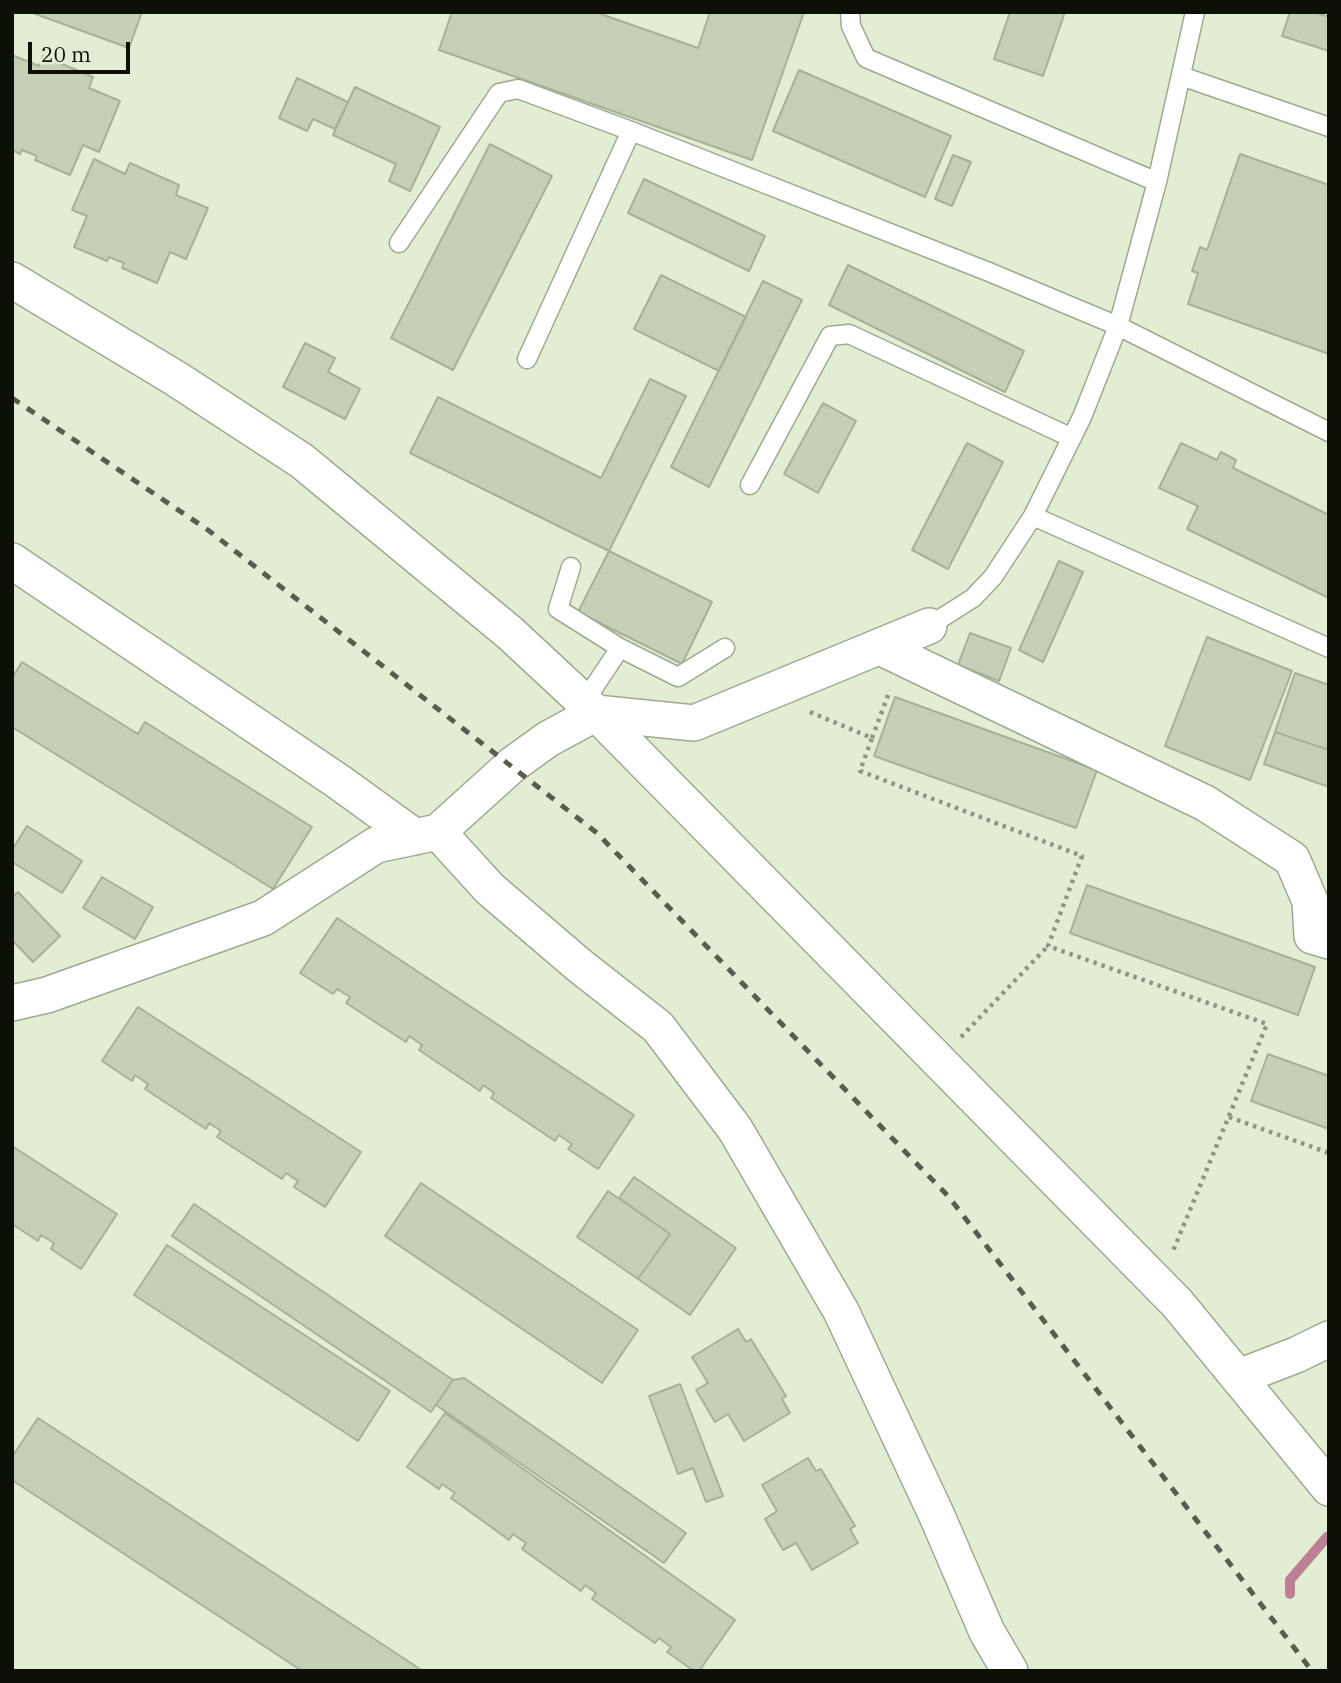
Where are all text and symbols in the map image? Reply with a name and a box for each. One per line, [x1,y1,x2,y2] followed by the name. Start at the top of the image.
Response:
[32,28,133,72] scale bar
[41,40,91,68] text: 20 m

